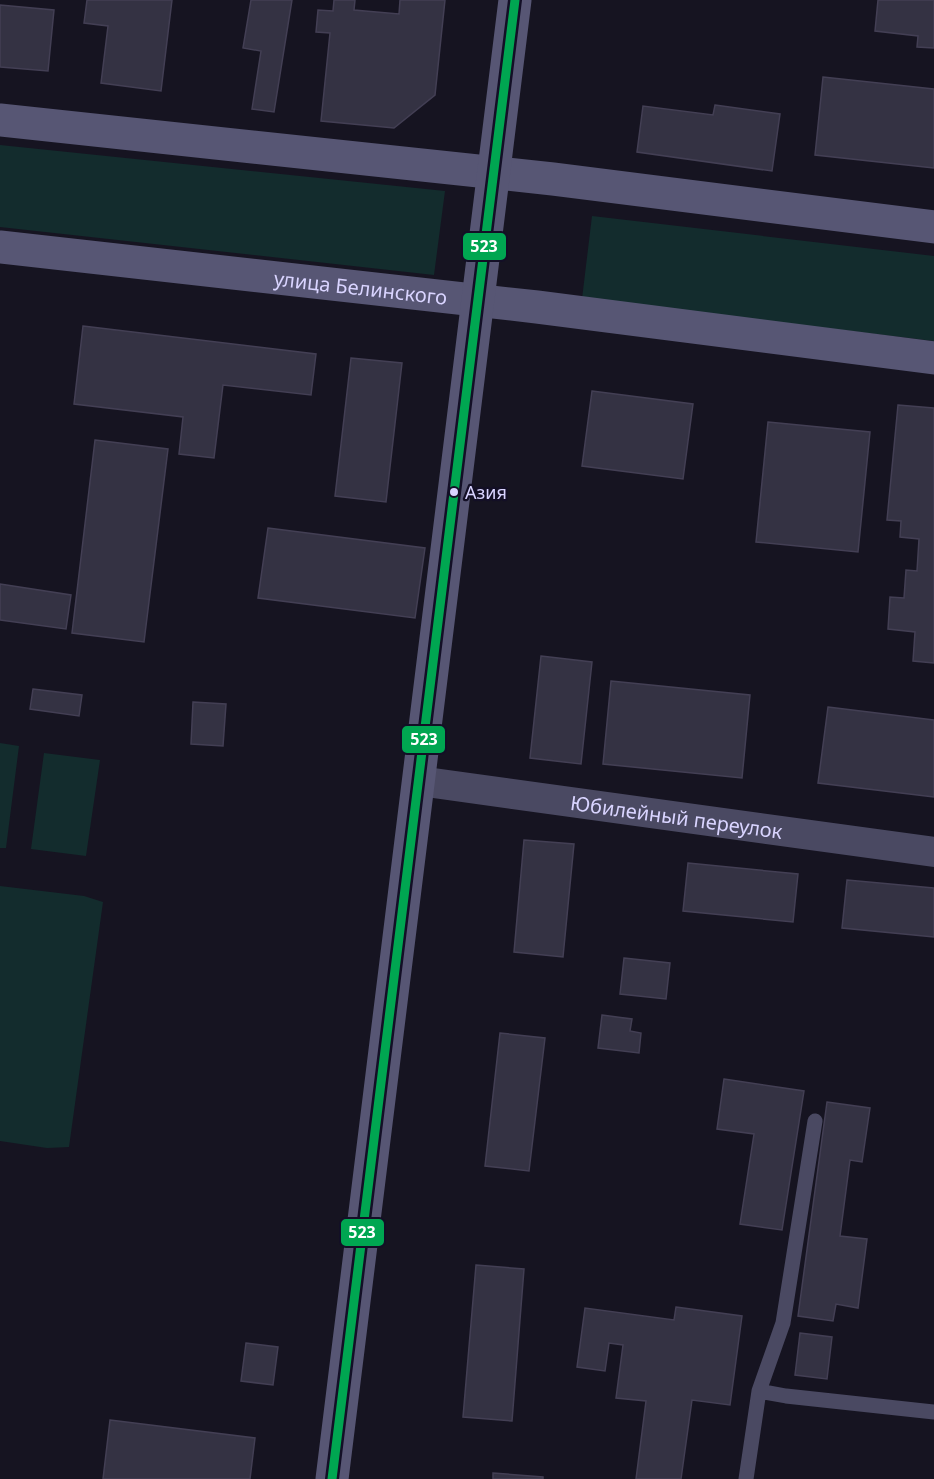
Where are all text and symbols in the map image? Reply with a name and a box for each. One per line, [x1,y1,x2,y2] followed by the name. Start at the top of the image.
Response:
[462,232,507,261] line badge: 523
[470,235,498,257] text: 523
[273,264,449,310] street label: улица Белинского
[465,480,507,504] place label: Азия
[448,486,460,498] marker: Азия
[401,725,446,754] line badge: 523
[410,728,438,750] text: 523
[569,789,785,845] street label: Юбилейный переулок
[340,1218,385,1247] line badge: 523
[348,1221,376,1243] text: 523

